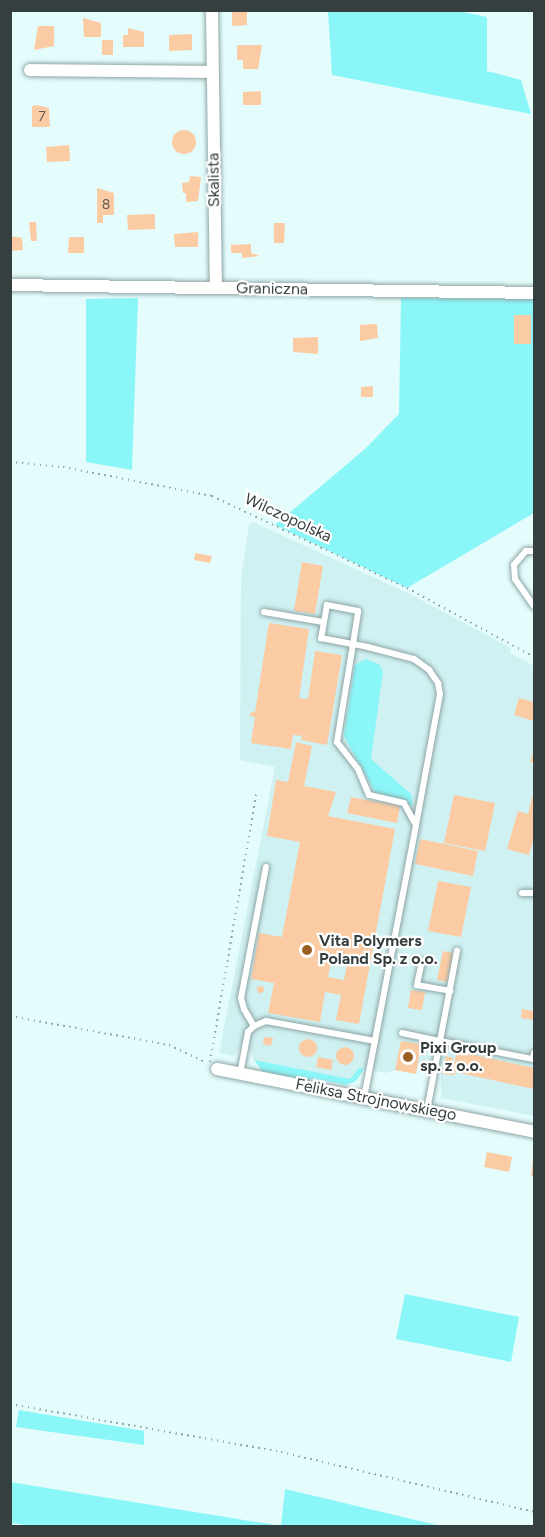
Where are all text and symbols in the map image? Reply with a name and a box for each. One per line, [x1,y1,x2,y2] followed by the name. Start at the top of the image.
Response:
[38,109,46,125] house number: 7
[204,153,224,207] street label: Skalista
[102,197,110,213] house number: 8
[236,279,308,299] street label: Graniczna
[241,489,335,547] street label: Wilczopolska
[319,931,438,969] place label: Vita Polymers Poland Sp. z o.o.
[300,943,314,957] marker: Vita Polymers Poland Sp. z o.o.
[420,1038,496,1076] place label: Pixi Group sp. z o.o.
[401,1050,415,1064] marker: Pixi Group sp. z o.o.
[294,1075,458,1125] street label: Feliksa Strojnowskiego

